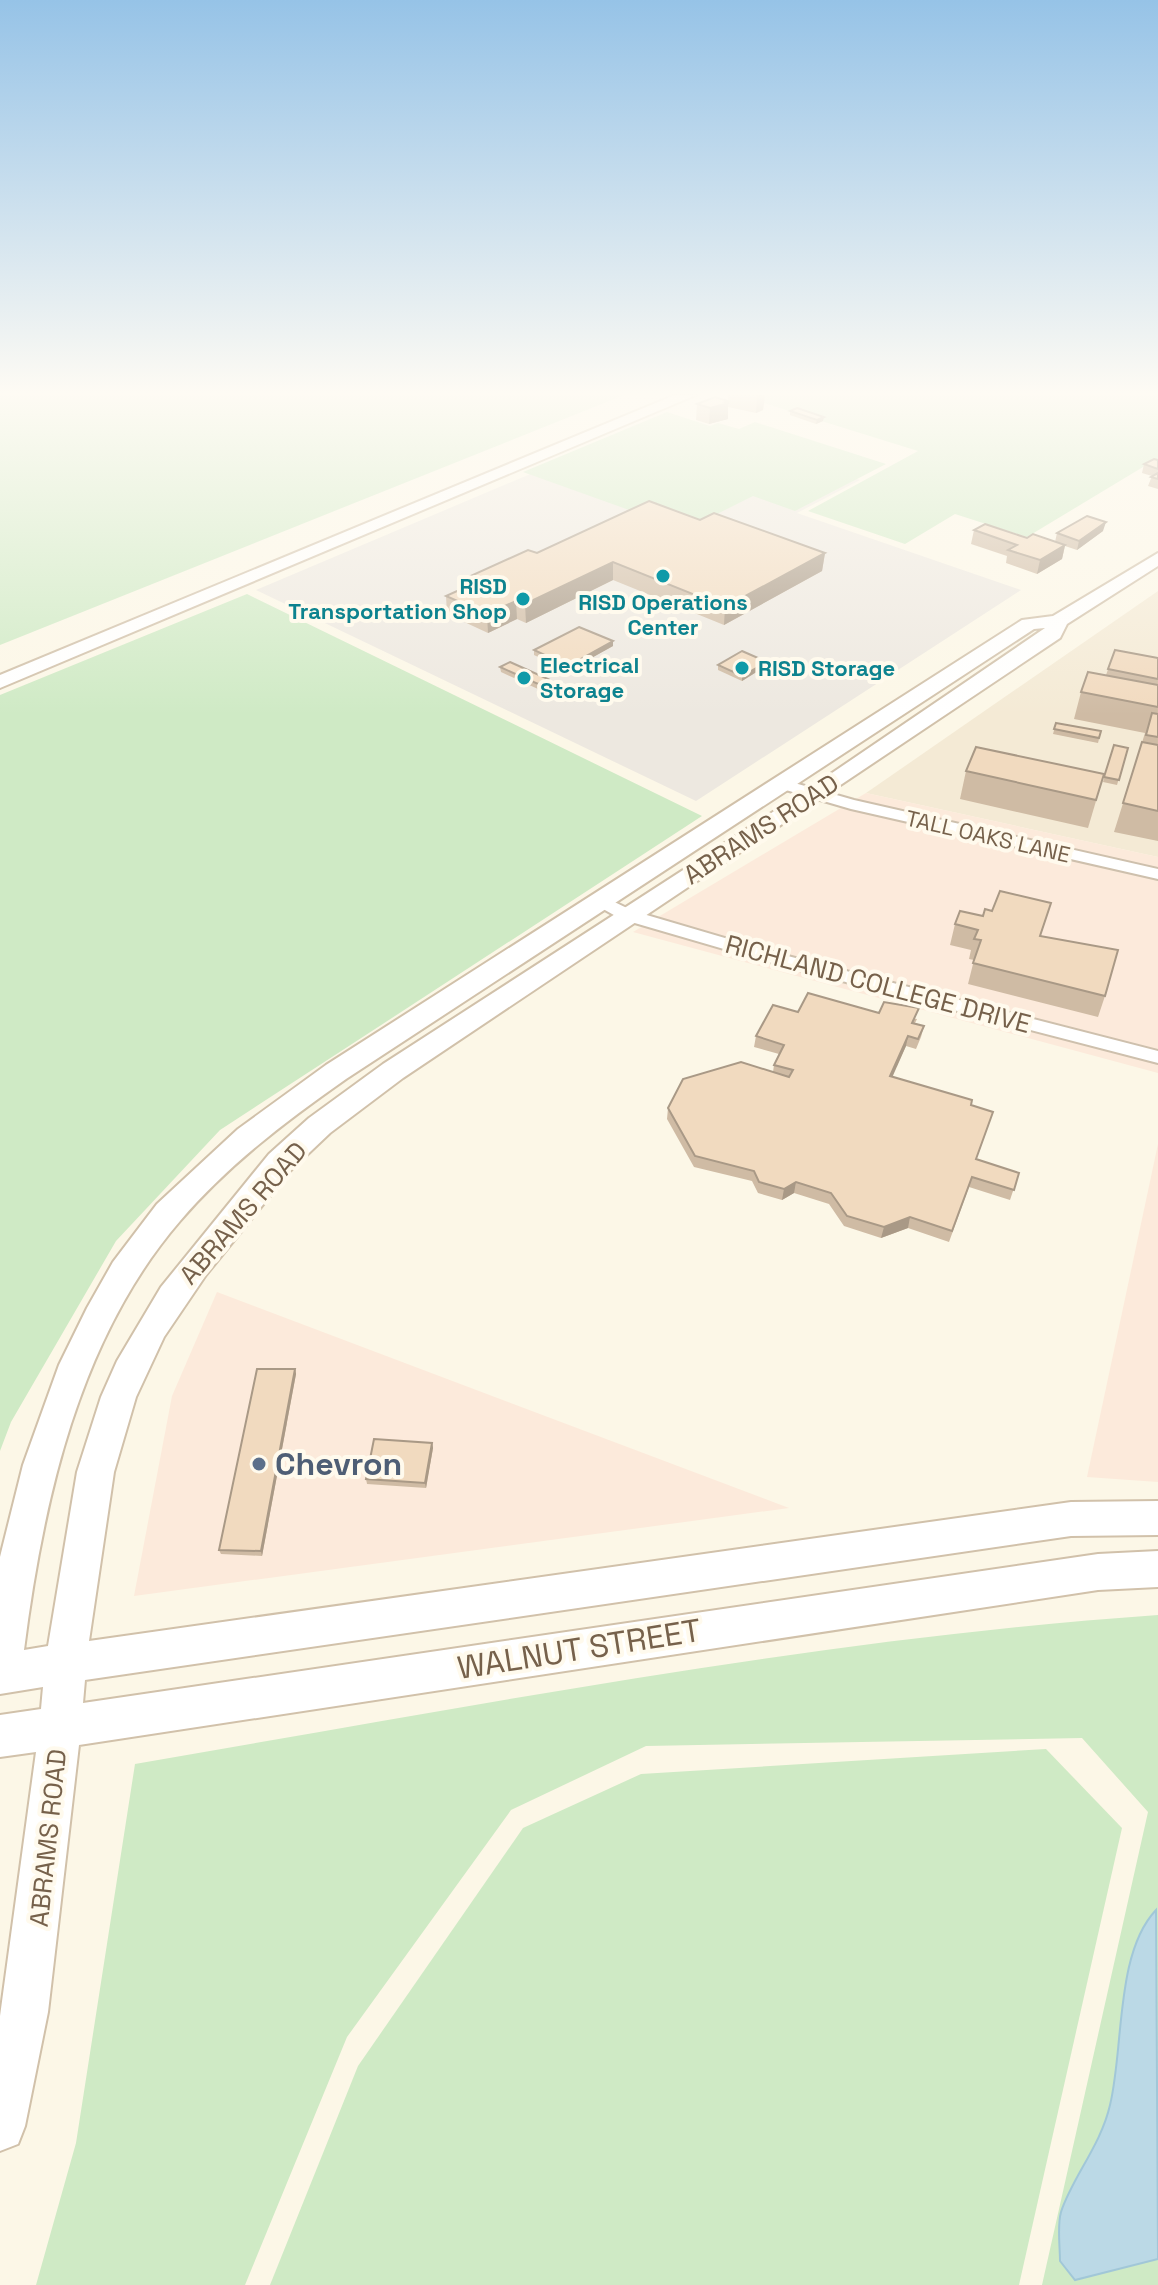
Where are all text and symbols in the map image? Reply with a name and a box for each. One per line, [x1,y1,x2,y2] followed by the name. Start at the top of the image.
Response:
[654,567,672,585] marker: RISD Operations Center
[288,572,507,625] place label: RISD Transportation Shop
[578,588,748,641] place label: RISD Operations Center
[514,590,532,608] marker: RISD Transportation Shop
[540,651,639,704] place label: Electrical Storage
[758,654,895,682] place label: RISD Storage
[733,659,751,677] marker: RISD Storage
[515,669,533,687] marker: Electrical Storage
[677,766,845,892] street label: ABRAMS ROAD
[903,803,1073,869] street label: TALL OAKS LANE
[722,927,1034,1041] street label: RICHLAND COLLEGE DRIVE
[172,1134,314,1292] street label: ABRAMS ROAD
[275,1444,402,1484] place label: Chevron
[250,1455,268,1473] marker: Chevron
[454,1610,704,1688] street label: WALNUT STREET
[22,1747,74,1929] street label: ABRAMS ROAD

